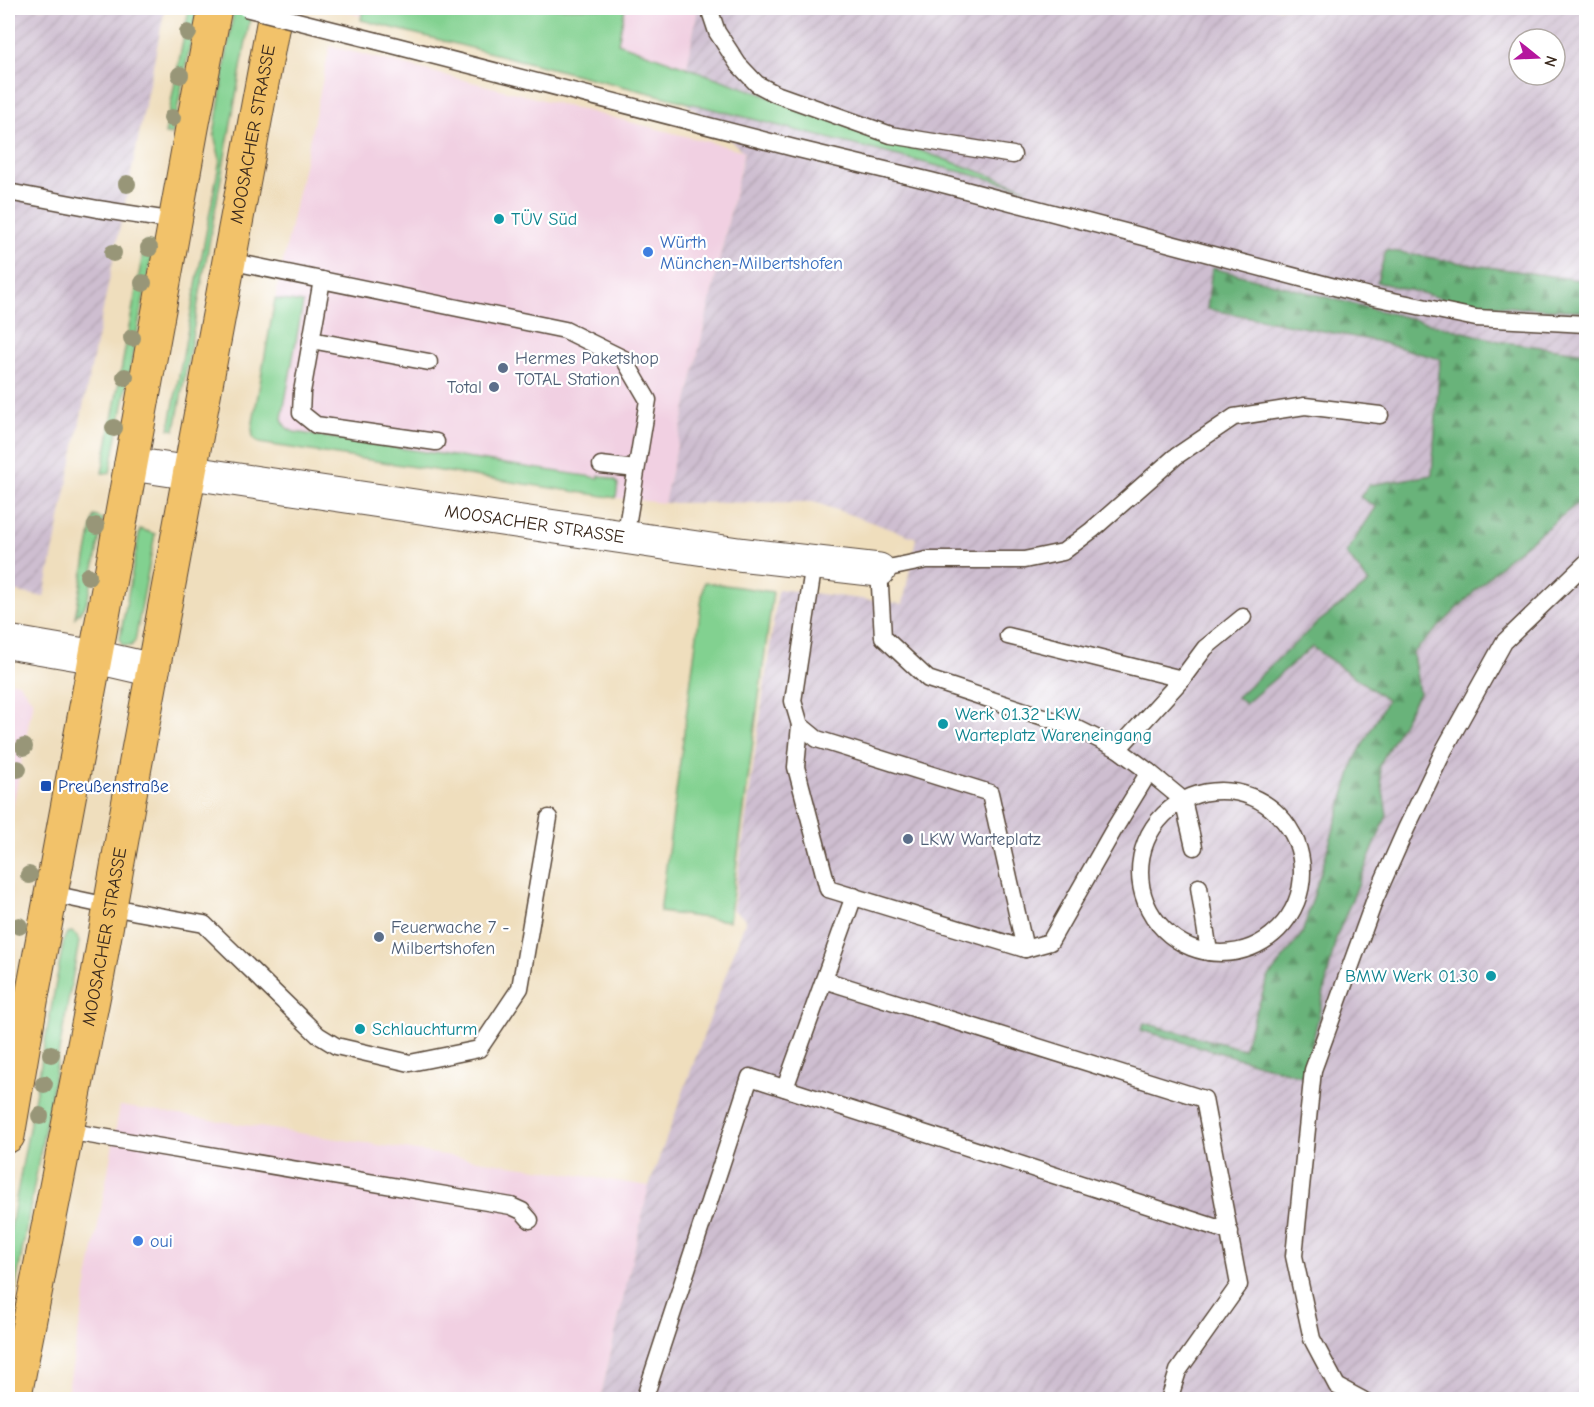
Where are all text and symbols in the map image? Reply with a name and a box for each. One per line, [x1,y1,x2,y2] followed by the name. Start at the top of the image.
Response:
[1507,27,1567,87] north arrow
[226,43,279,225] street label: MOOSACHER STRASSE
[1540,54,1560,69] text: N
[511,209,577,230] place label: TÜV Süd
[492,212,506,226] marker: TÜV Süd
[660,232,843,274] place label: Würth München-Milbertshofen
[641,245,655,259] marker: Würth München-Milbertshofen
[515,348,659,390] place label: Hermes Paketshop TOTAL Station
[496,361,510,375] marker: Hermes Paketshop TOTAL Station
[447,377,482,398] place label: Total
[487,380,501,394] marker: Total
[443,500,626,548] street label: MOOSACHER STRASSE
[955,704,1152,746] place label: Werk 01.32 LKW Warteplatz Wareneingang
[936,717,950,731] marker: Werk 01.32 LKW Warteplatz Wareneingang
[58,776,169,797] place label: Preußenstraße
[39,779,53,793] marker: Preußenstraße
[920,829,1041,850] place label: LKW Warteplatz
[901,832,915,846] marker: LKW Warteplatz
[77,845,131,1028] street label: MOOSACHER STRASSE
[391,917,510,959] place label: Feuerwache 7 - Milbertshofen
[372,930,386,944] marker: Feuerwache 7 - Milbertshofen
[1345,966,1479,987] place label: BMW Werk 01.30
[1484,969,1498,983] marker: BMW Werk 01.30
[372,1019,477,1040] place label: Schlauchturm
[353,1022,367,1036] marker: Schlauchturm
[150,1231,173,1252] place label: oui
[131,1234,145,1248] marker: oui

